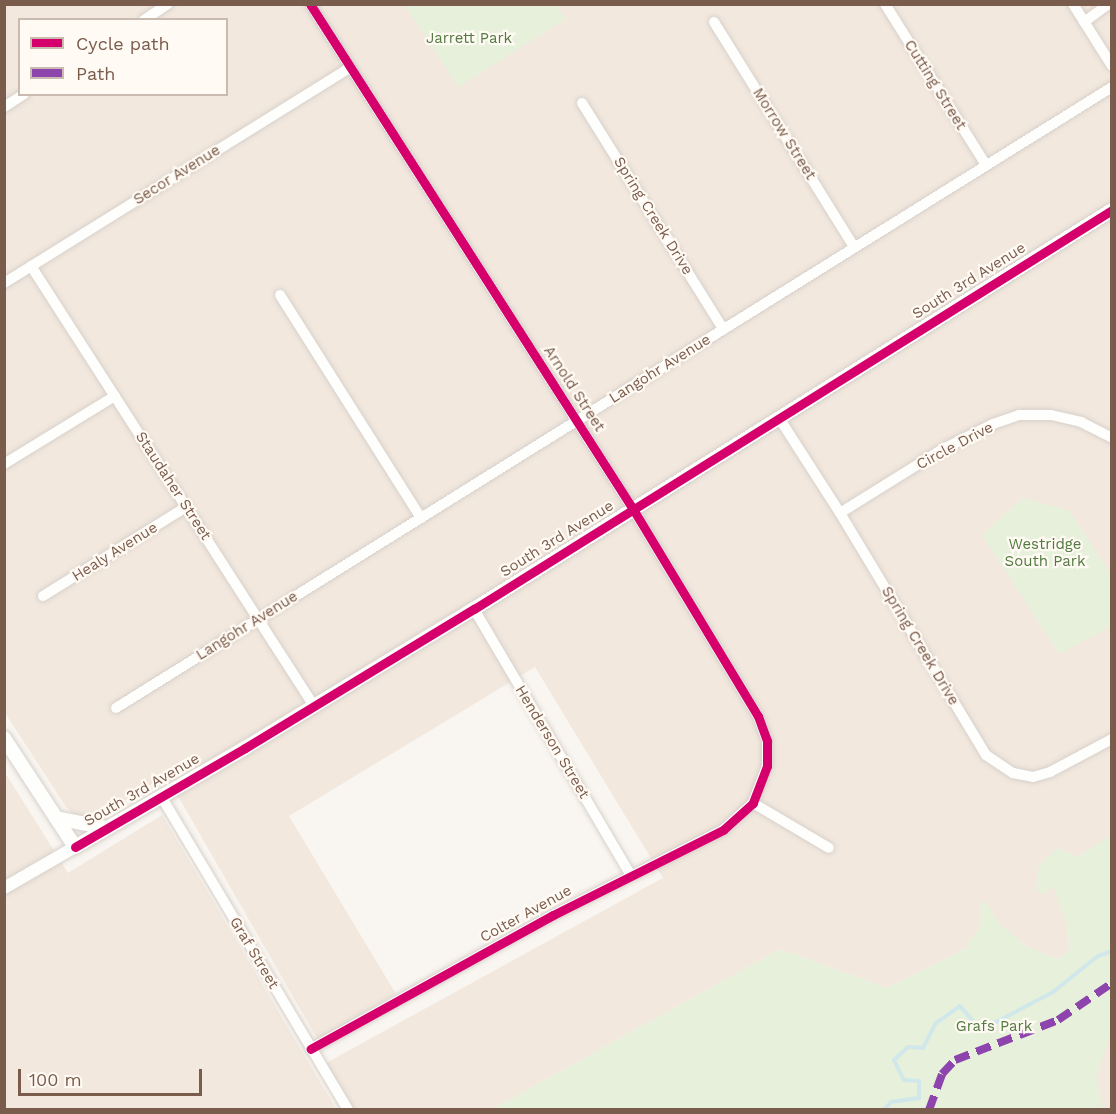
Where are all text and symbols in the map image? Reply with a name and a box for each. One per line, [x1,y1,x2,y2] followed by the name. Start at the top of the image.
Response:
[18,18,228,96] legend
[426,30,512,48] park label: Jarrett Park
[76,33,170,54] text: Cycle path
[900,37,970,133] street label: Cutting Street
[76,63,116,84] text: Path
[748,85,820,183] street label: Morrow Street
[130,141,224,209] street label: Secor Avenue
[609,154,697,278] street label: Spring Creek Drive
[909,239,1029,323] street label: South 3rd Avenue
[605,330,715,408] street label: Langohr Avenue
[540,343,608,435] street label: Arnold Street
[914,418,996,474] street label: Circle Drive
[131,428,215,544] street label: Staudaher Street
[497,497,617,581] street label: South 3rd Avenue
[69,518,161,586] street label: Healy Avenue
[1005,535,1085,570] park label: Westridge South Park
[877,583,963,709] street label: Spring Creek Drive
[192,587,302,665] street label: Langohr Avenue
[511,682,593,802] street label: Henderson Street
[81,750,203,830] street label: South 3rd Avenue
[477,881,575,947] street label: Colter Avenue
[225,914,283,992] street label: Graf Street
[956,1018,1032,1036] park label: Grafs Park
[21,1057,206,1095] scale bar
[29,1069,82,1090] text: 100 m

